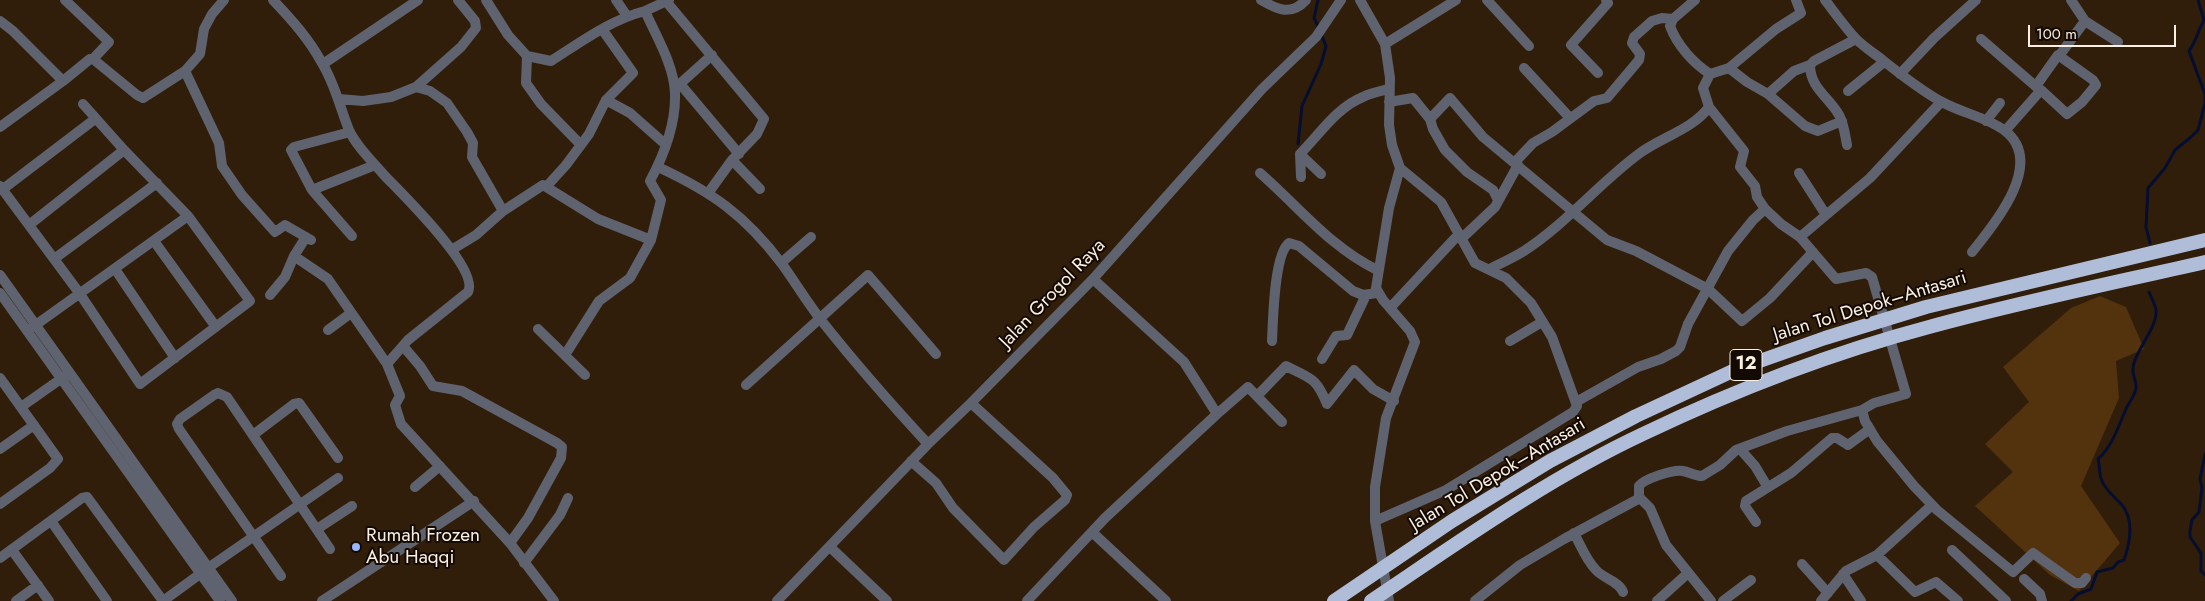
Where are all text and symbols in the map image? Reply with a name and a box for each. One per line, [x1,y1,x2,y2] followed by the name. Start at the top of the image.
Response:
[2030,15,2178,47] scale bar
[2036,23,2077,45] text: 100 m
[995,235,1111,353] street label: Jalan Grogol Raya
[1771,267,1969,347] street label: Jalan Tol Depok–Antasari
[1730,350,1762,380] road number: 12
[1406,413,1590,537] street label: Jalan Tol Depok–Antasari
[366,525,480,569] place label: Rumah Frozen Abu Haqqi
[350,541,362,553] marker: Rumah Frozen Abu Haqqi

